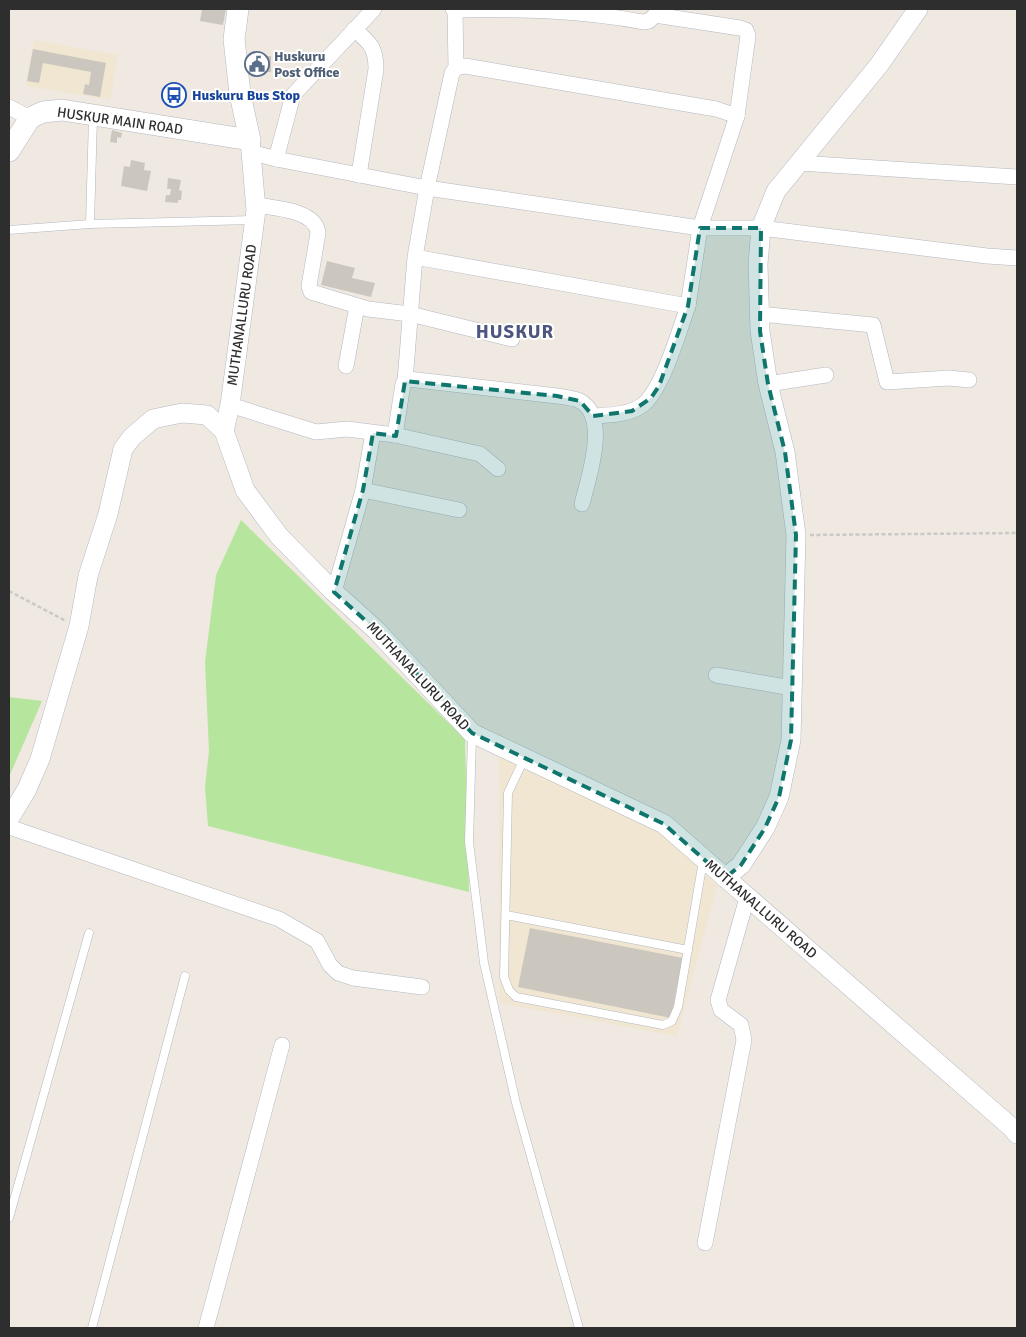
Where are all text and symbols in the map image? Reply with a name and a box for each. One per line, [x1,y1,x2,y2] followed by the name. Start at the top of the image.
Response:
[274,48,340,81] place label: Huskuru Post Office
[244,51,270,77] public building icon: Huskuru Post Office
[161,82,187,108] bus stop icon: Huskuru Bus Stop
[192,87,300,104] place label: Huskuru Bus Stop
[56,104,184,138] street label: HUSKUR MAIN ROAD
[224,243,260,387] street label: MUTHANALLURU ROAD
[476,320,554,344] district label: HUSKUR
[363,618,473,734] street label: MUTHANALLURU ROAD
[702,856,820,962] street label: MUTHANALLURU ROAD

